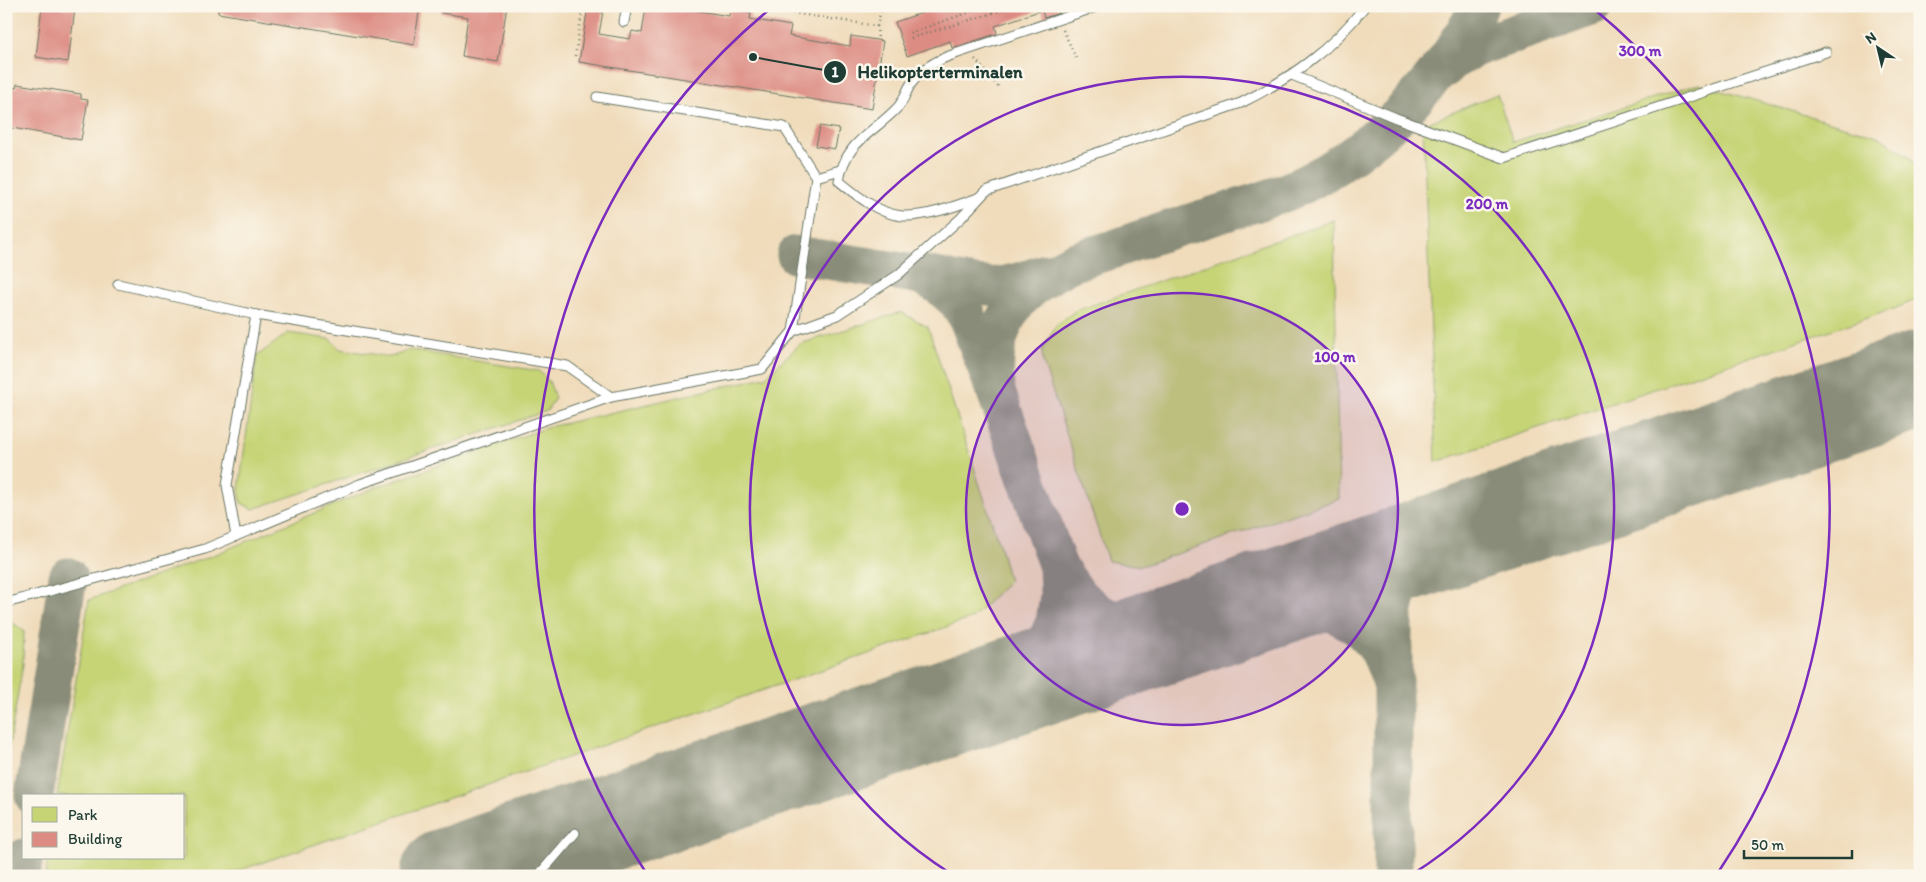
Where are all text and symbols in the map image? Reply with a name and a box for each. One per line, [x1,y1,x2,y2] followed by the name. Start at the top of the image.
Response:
[1854,22,1904,72] north arrow
[1862,28,1880,47] text: N
[1619,42,1662,60] text: 300 m
[822,56,1032,89] callout: Helikopterterminalen
[857,61,1023,83] text: Helikopterterminalen
[832,63,839,81] text: 1
[1466,195,1509,213] text: 200 m
[1314,348,1356,366] text: 100 m
[1173,500,1191,518] centre of rings
[22,794,185,860] legend
[68,806,98,824] text: Park
[1744,827,1851,859] scale bar
[68,830,122,848] text: Building
[1751,836,1784,854] text: 50 m

